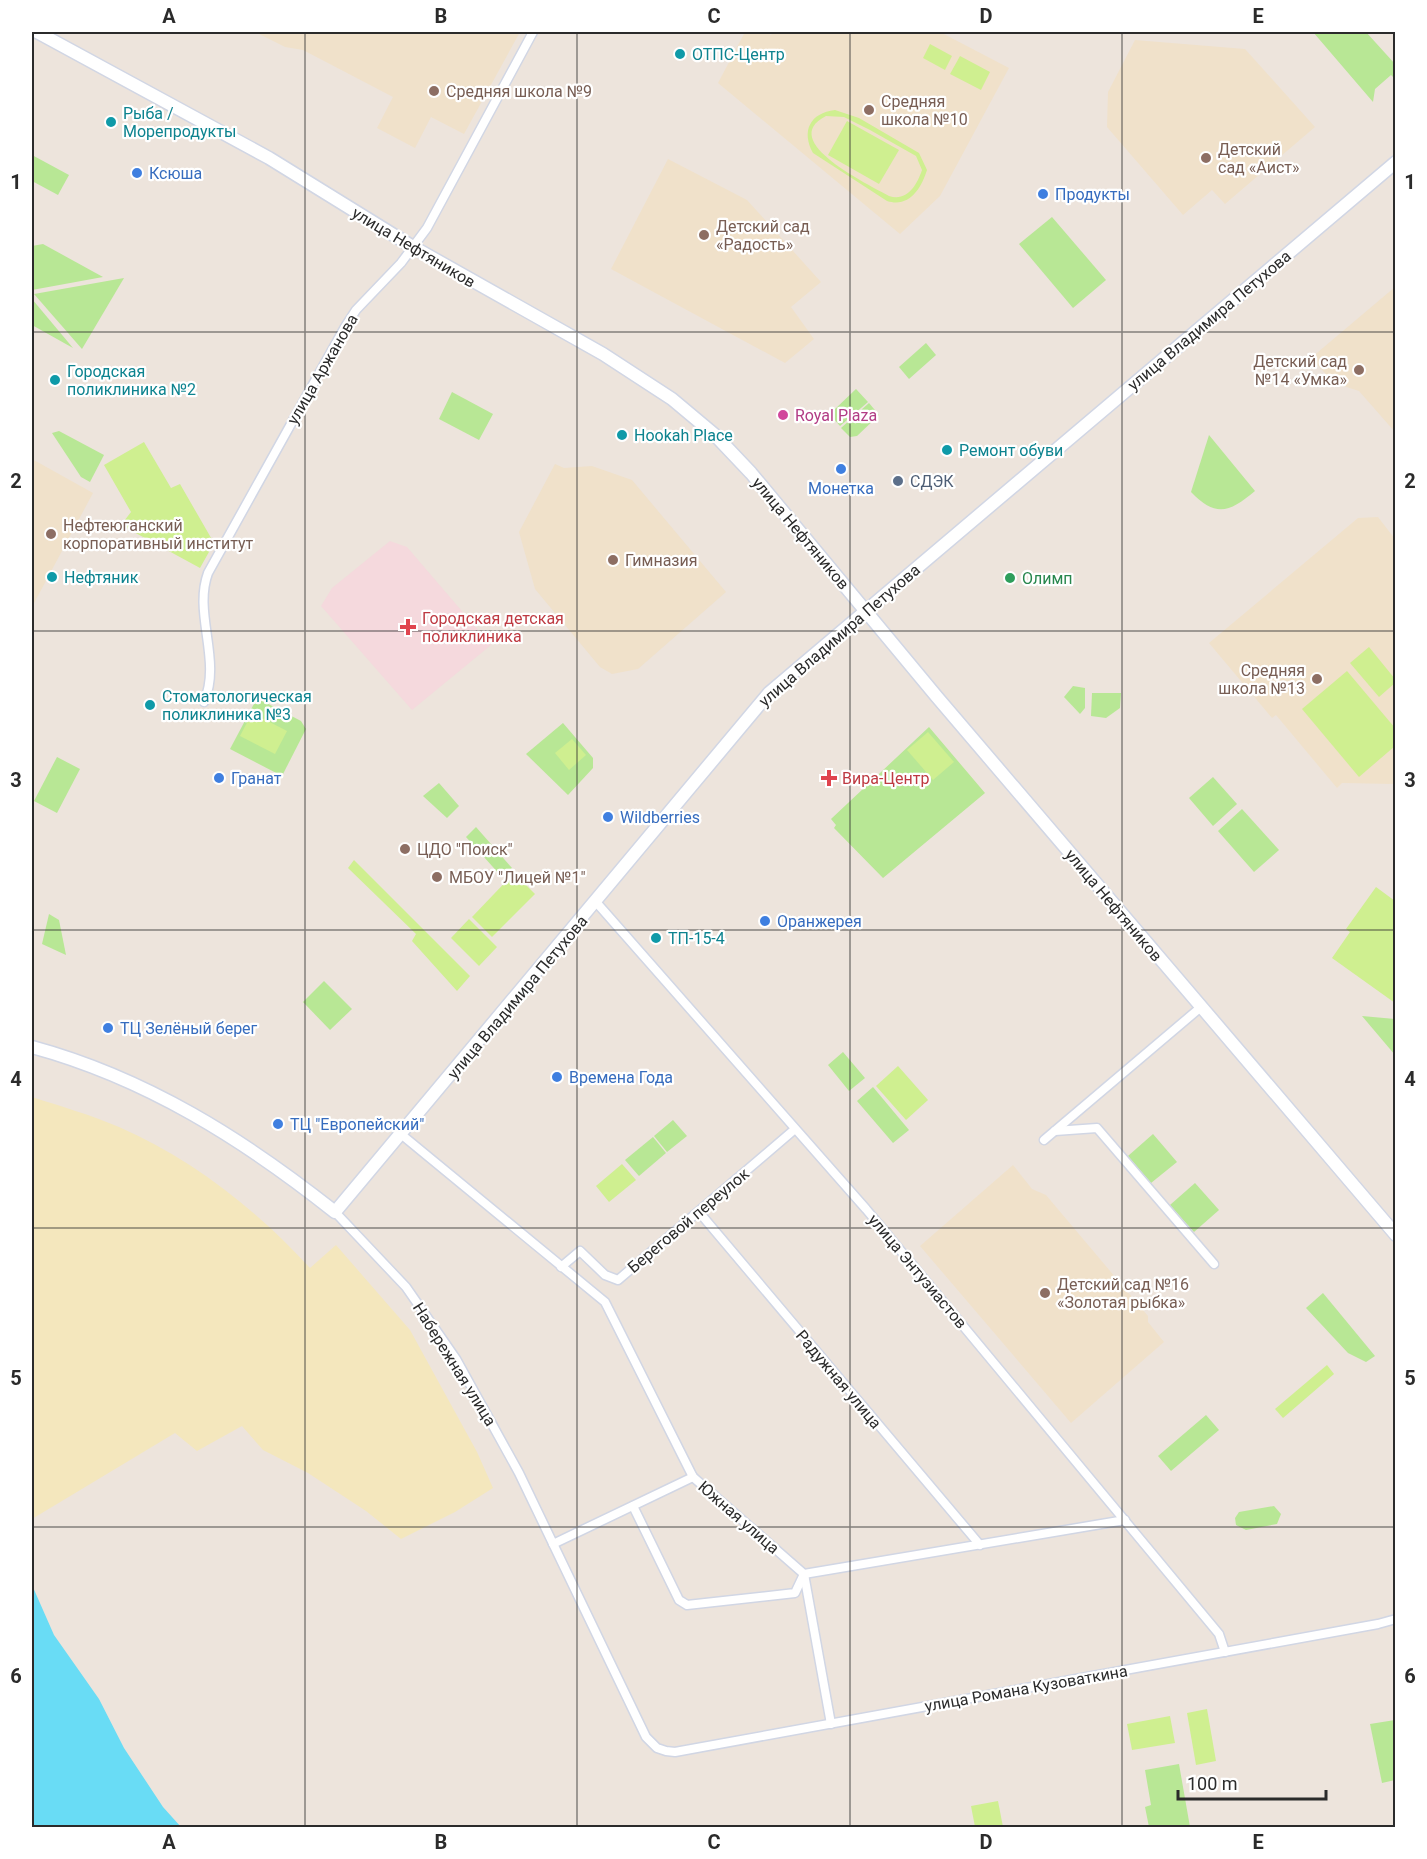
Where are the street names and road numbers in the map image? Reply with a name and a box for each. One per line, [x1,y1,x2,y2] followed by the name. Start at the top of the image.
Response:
[349,203,479,292] street label: улица Нефтяников
[1124,246,1295,394] street label: улица Владимира Петухова
[283,311,362,428] street label: улица Аржанова
[748,473,853,593] street label: улица Нефтяников
[755,560,924,711] street label: улица Владимира Петухова
[1061,845,1166,965] street label: улица Нефтяников
[443,912,591,1083] street label: улица Владимира Петухова
[624,1164,753,1277] street label: Береговой переулок
[864,1210,971,1332] street label: улица Энтузиастов
[409,1299,500,1429] street label: Набережная улица
[792,1326,885,1432] street label: Радужная улица
[694,1477,783,1558] street label: Южная улица
[923,1661,1129,1716] street label: улица Романа Кузоваткина

